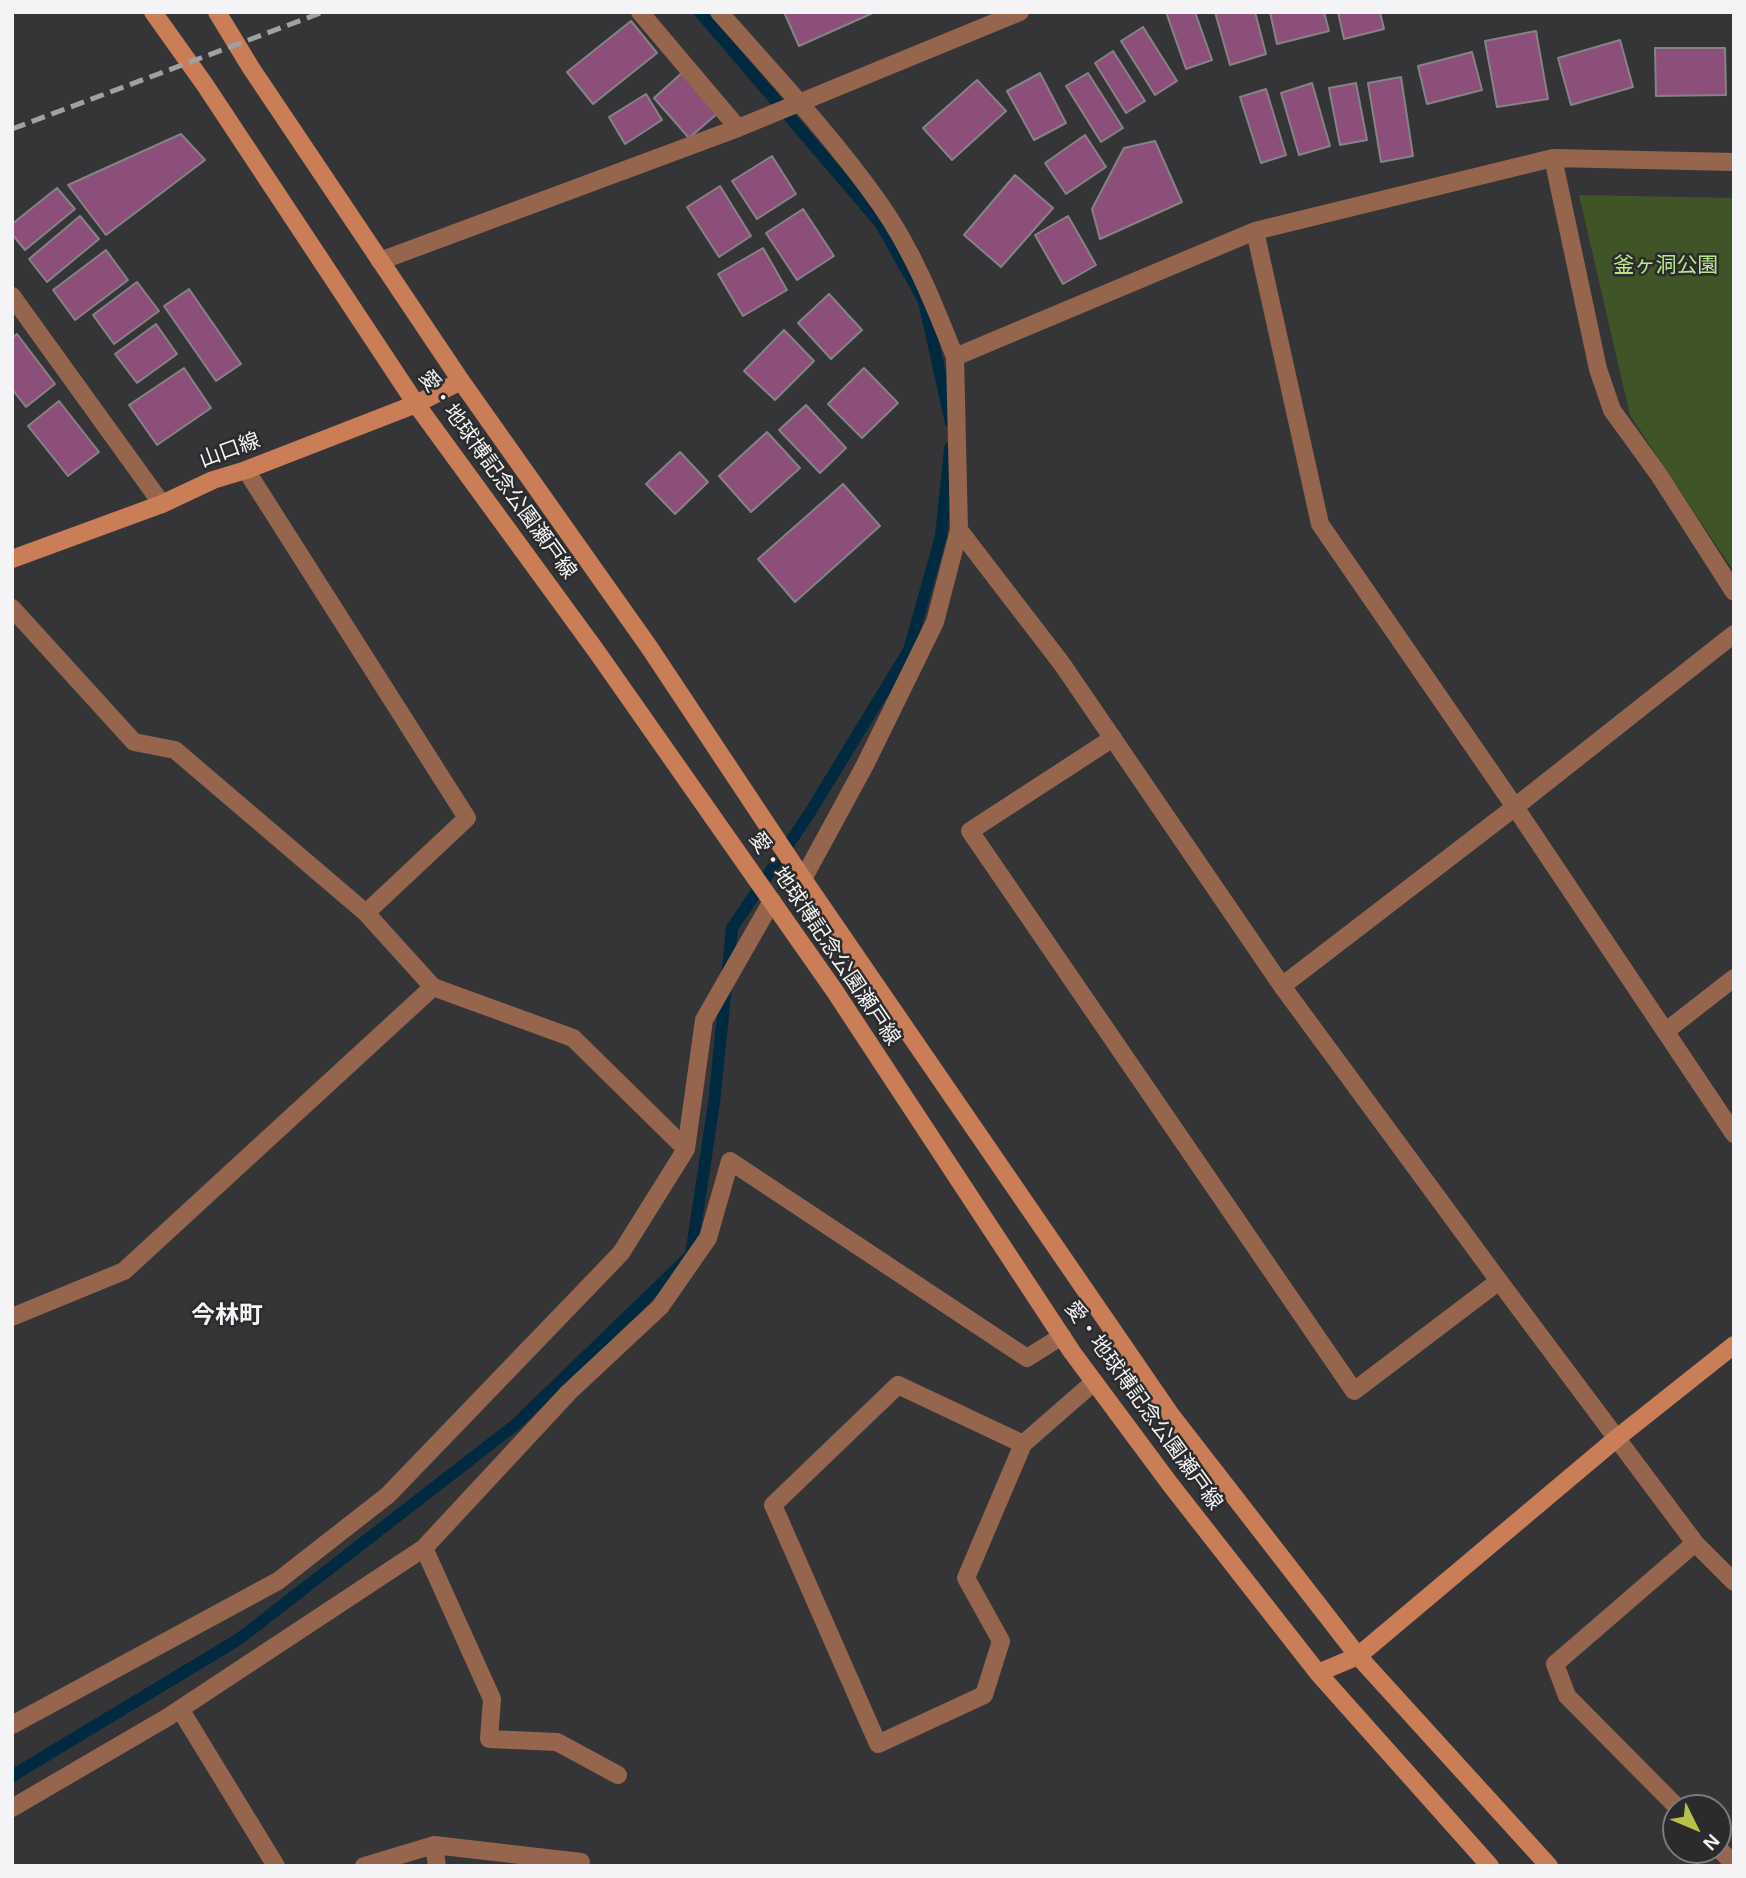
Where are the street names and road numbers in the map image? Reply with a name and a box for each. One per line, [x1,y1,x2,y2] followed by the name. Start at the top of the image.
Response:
[413,366,581,584] street label: 愛・地球博記念公園瀬戸線
[196,428,264,474] street label: 山口線
[743,827,905,1051] street label: 愛・地球博記念公園瀬戸線
[1059,1297,1227,1515] street label: 愛・地球博記念公園瀬戸線

